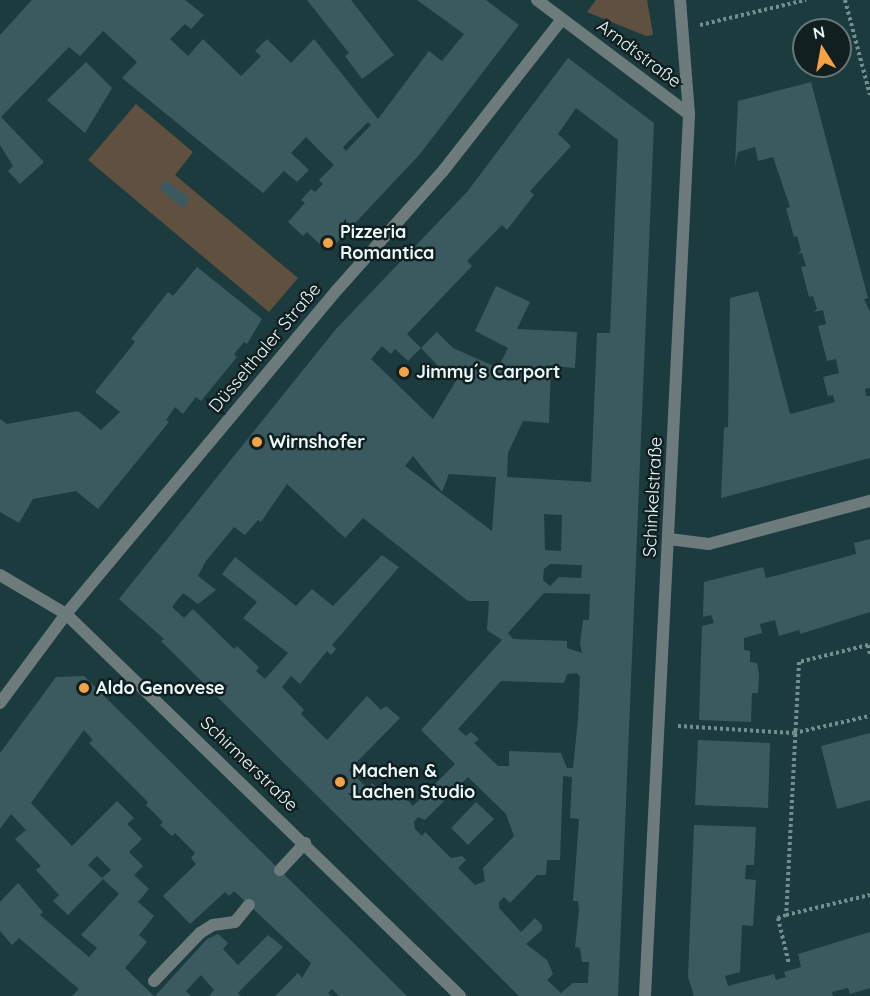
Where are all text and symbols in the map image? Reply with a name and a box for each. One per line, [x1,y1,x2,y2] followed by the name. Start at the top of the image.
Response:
[593,15,685,93] street label: Arndtstraße
[792,18,852,78] north arrow
[811,21,827,43] text: N
[340,222,434,264] place label: Pizzeria Romantica
[321,236,335,250] marker: Pizzeria Romantica
[205,279,325,417] street label: Düsselthaler Straße
[416,361,560,383] place label: Jimmy´s Carport
[397,365,411,379] marker: Jimmy´s Carport
[269,431,365,453] place label: Wirnshofer
[250,435,264,449] marker: Wirnshofer
[639,436,667,558] street label: Schinkelstraße
[96,677,225,699] place label: Aldo Genovese
[77,681,91,695] marker: Aldo Genovese
[196,712,302,816] street label: Schirmerstraße
[352,761,475,804] place label: Machen & Lachen Studio
[333,775,347,789] marker: Machen & Lachen Studio

